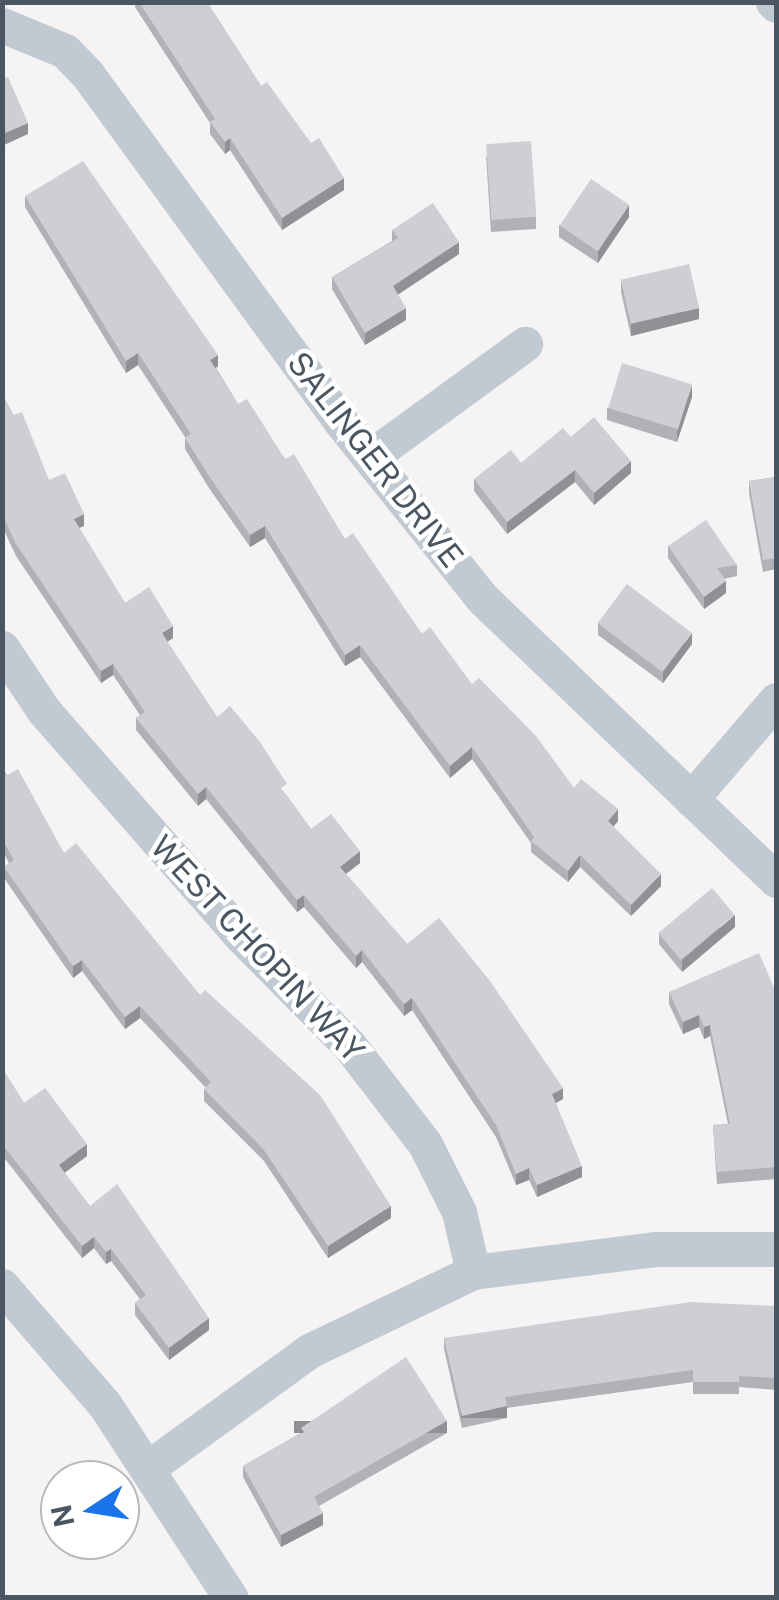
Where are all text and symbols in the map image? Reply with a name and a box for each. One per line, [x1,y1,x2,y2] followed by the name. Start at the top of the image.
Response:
[279,345,471,575] street label: SALINGER DRIVE
[142,828,372,1070] street label: WEST CHOPIN WAY
[40,1460,140,1560] north arrow
[44,1502,81,1530] text: N

